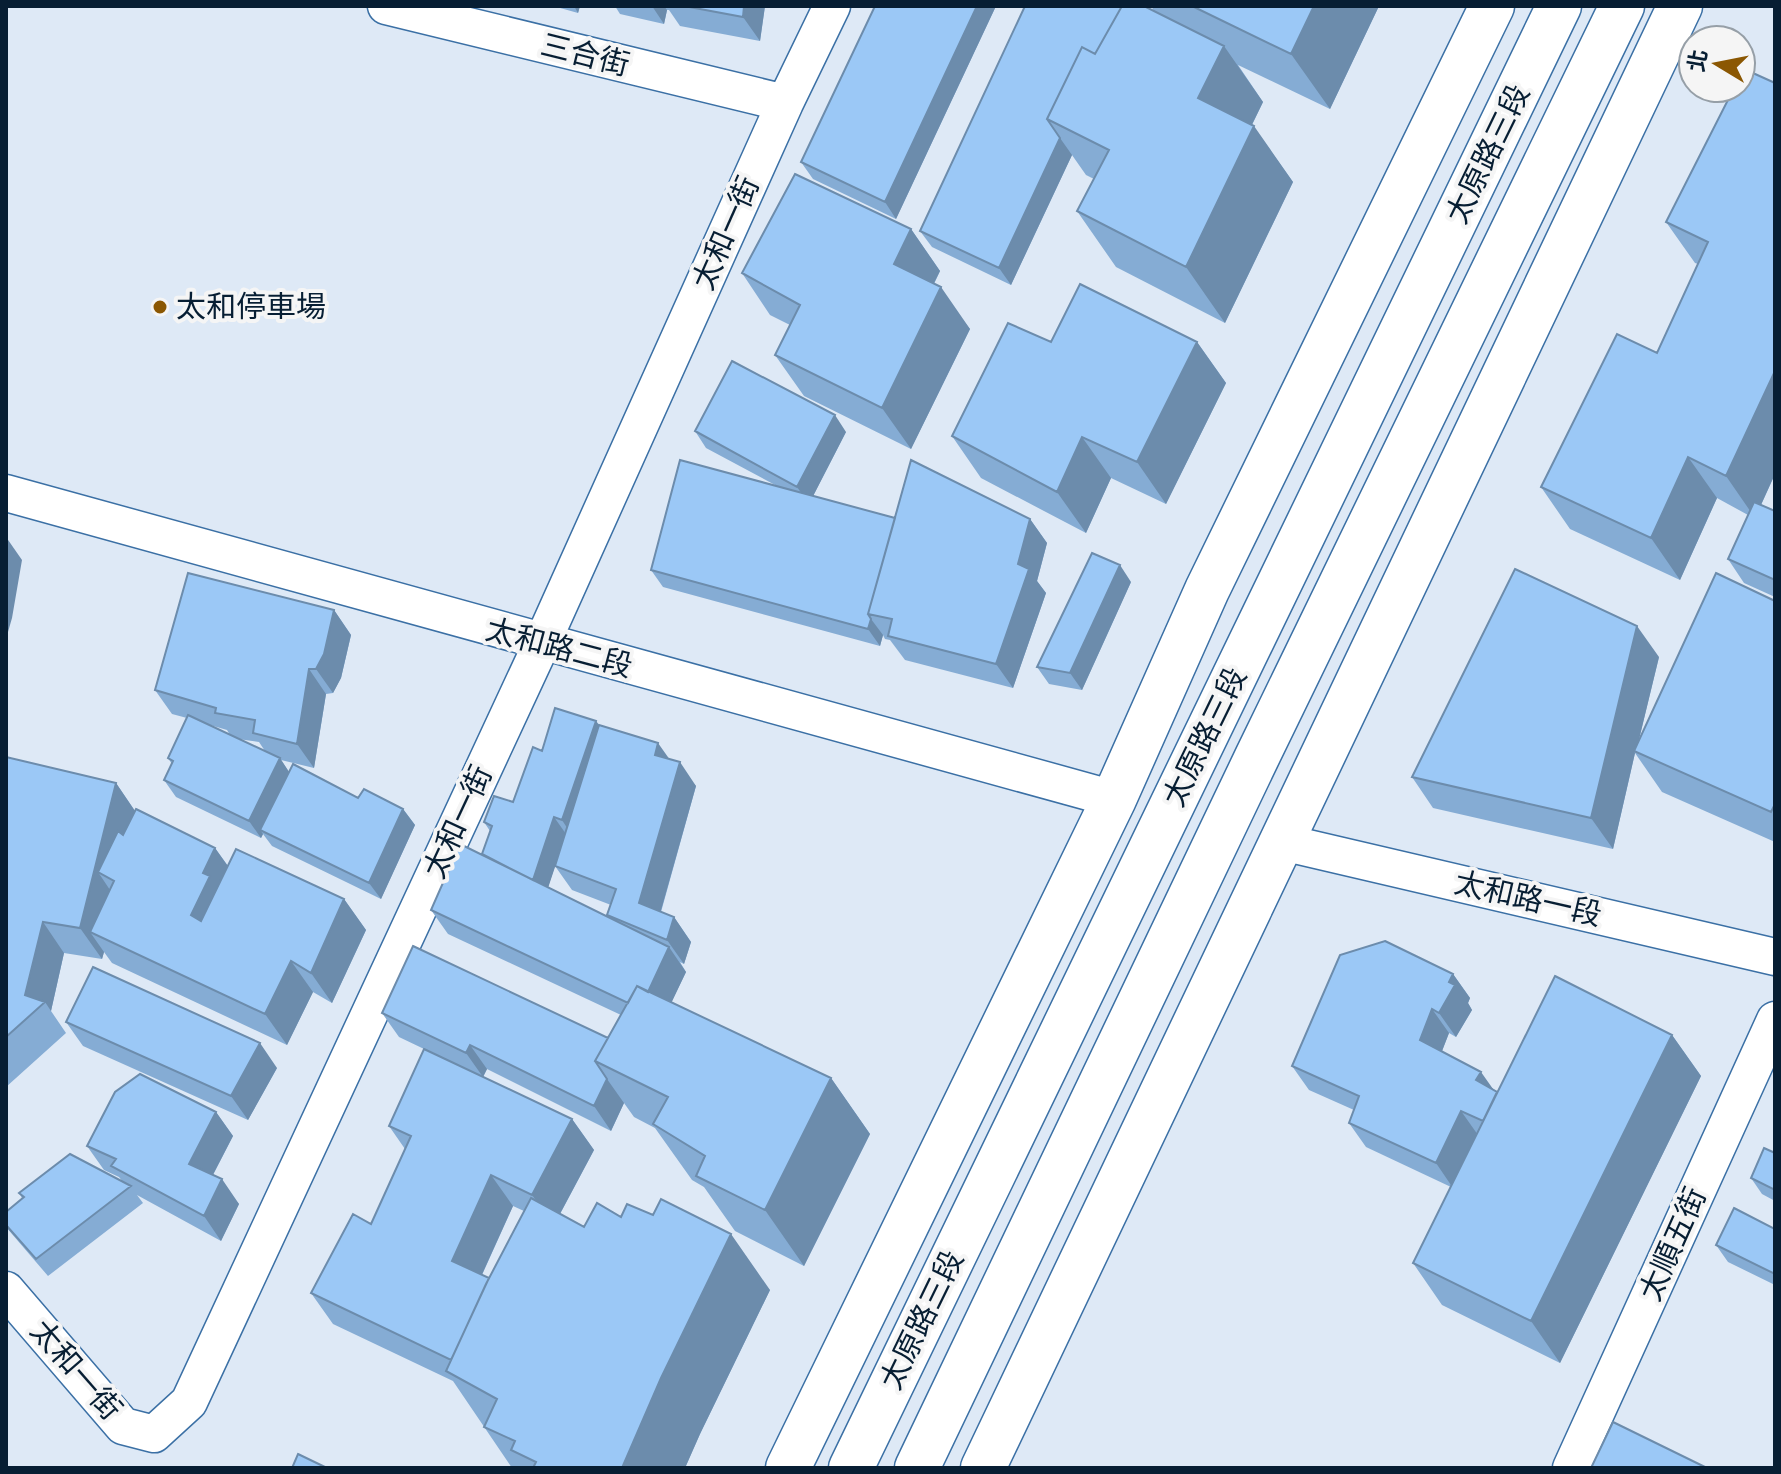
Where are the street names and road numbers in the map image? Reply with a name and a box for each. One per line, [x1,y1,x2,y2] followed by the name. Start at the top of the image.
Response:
[537,25,634,84] street label: 三合街
[1437,78,1538,230] street label: 太原路三段
[683,170,768,296] street label: 太和一街
[482,609,637,686] street label: 太和路二段
[1154,661,1255,813] street label: 太原路三段
[415,759,501,884] street label: 太和一街
[1451,863,1606,934] street label: 太和路一段
[1630,1181,1715,1307] street label: 太順五街
[871,1244,972,1396] street label: 太原路三段
[22,1312,130,1428] street label: 太和一街

